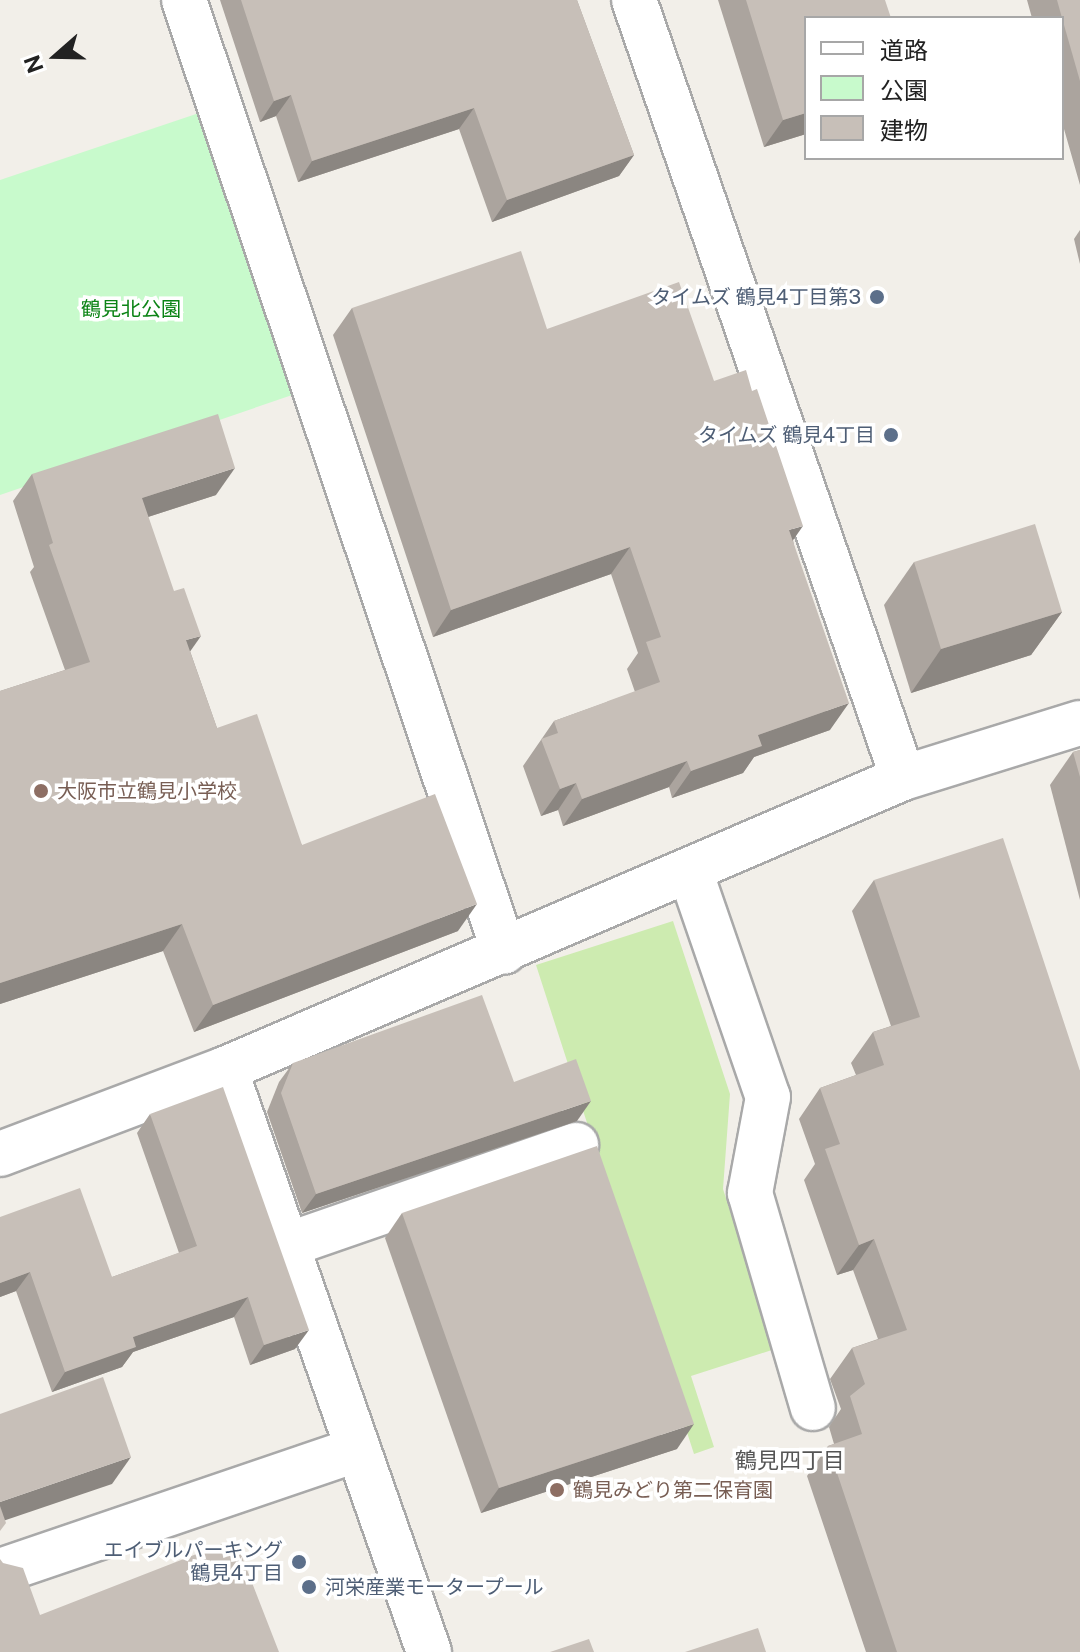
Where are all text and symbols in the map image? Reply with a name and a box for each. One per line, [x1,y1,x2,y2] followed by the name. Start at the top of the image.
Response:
[16,16,96,96] north arrow
[804,16,1064,160] legend
[880,36,928,64] text: 道路
[18,52,49,77] text: N
[880,76,928,104] text: 公園
[880,116,928,144] text: 建物
[651,285,861,309] place label: タイムズ 鶴見4丁目第3
[868,288,886,306] marker: タイムズ 鶴見4丁目第3
[81,297,181,321] park label: 鶴見北公園
[698,423,875,447] place label: タイムズ 鶴見4丁目
[882,426,900,444] marker: タイムズ 鶴見4丁目
[57,779,237,803] place label: 大阪市立鶴見小学校
[32,782,50,800] marker: 大阪市立鶴見小学校
[735,1448,845,1474] district label: 鶴見四丁目
[573,1478,773,1502] place label: 鶴見みどり第二保育園
[548,1481,566,1499] marker: 鶴見みどり第二保育園
[103,1538,283,1585] place label: エイブルパーキング 鶴見4丁目
[290,1553,308,1571] marker: エイブルパーキング 鶴見4丁目
[325,1575,545,1599] place label: 河栄産業モータープール
[300,1578,318,1596] marker: 河栄産業モータープール

